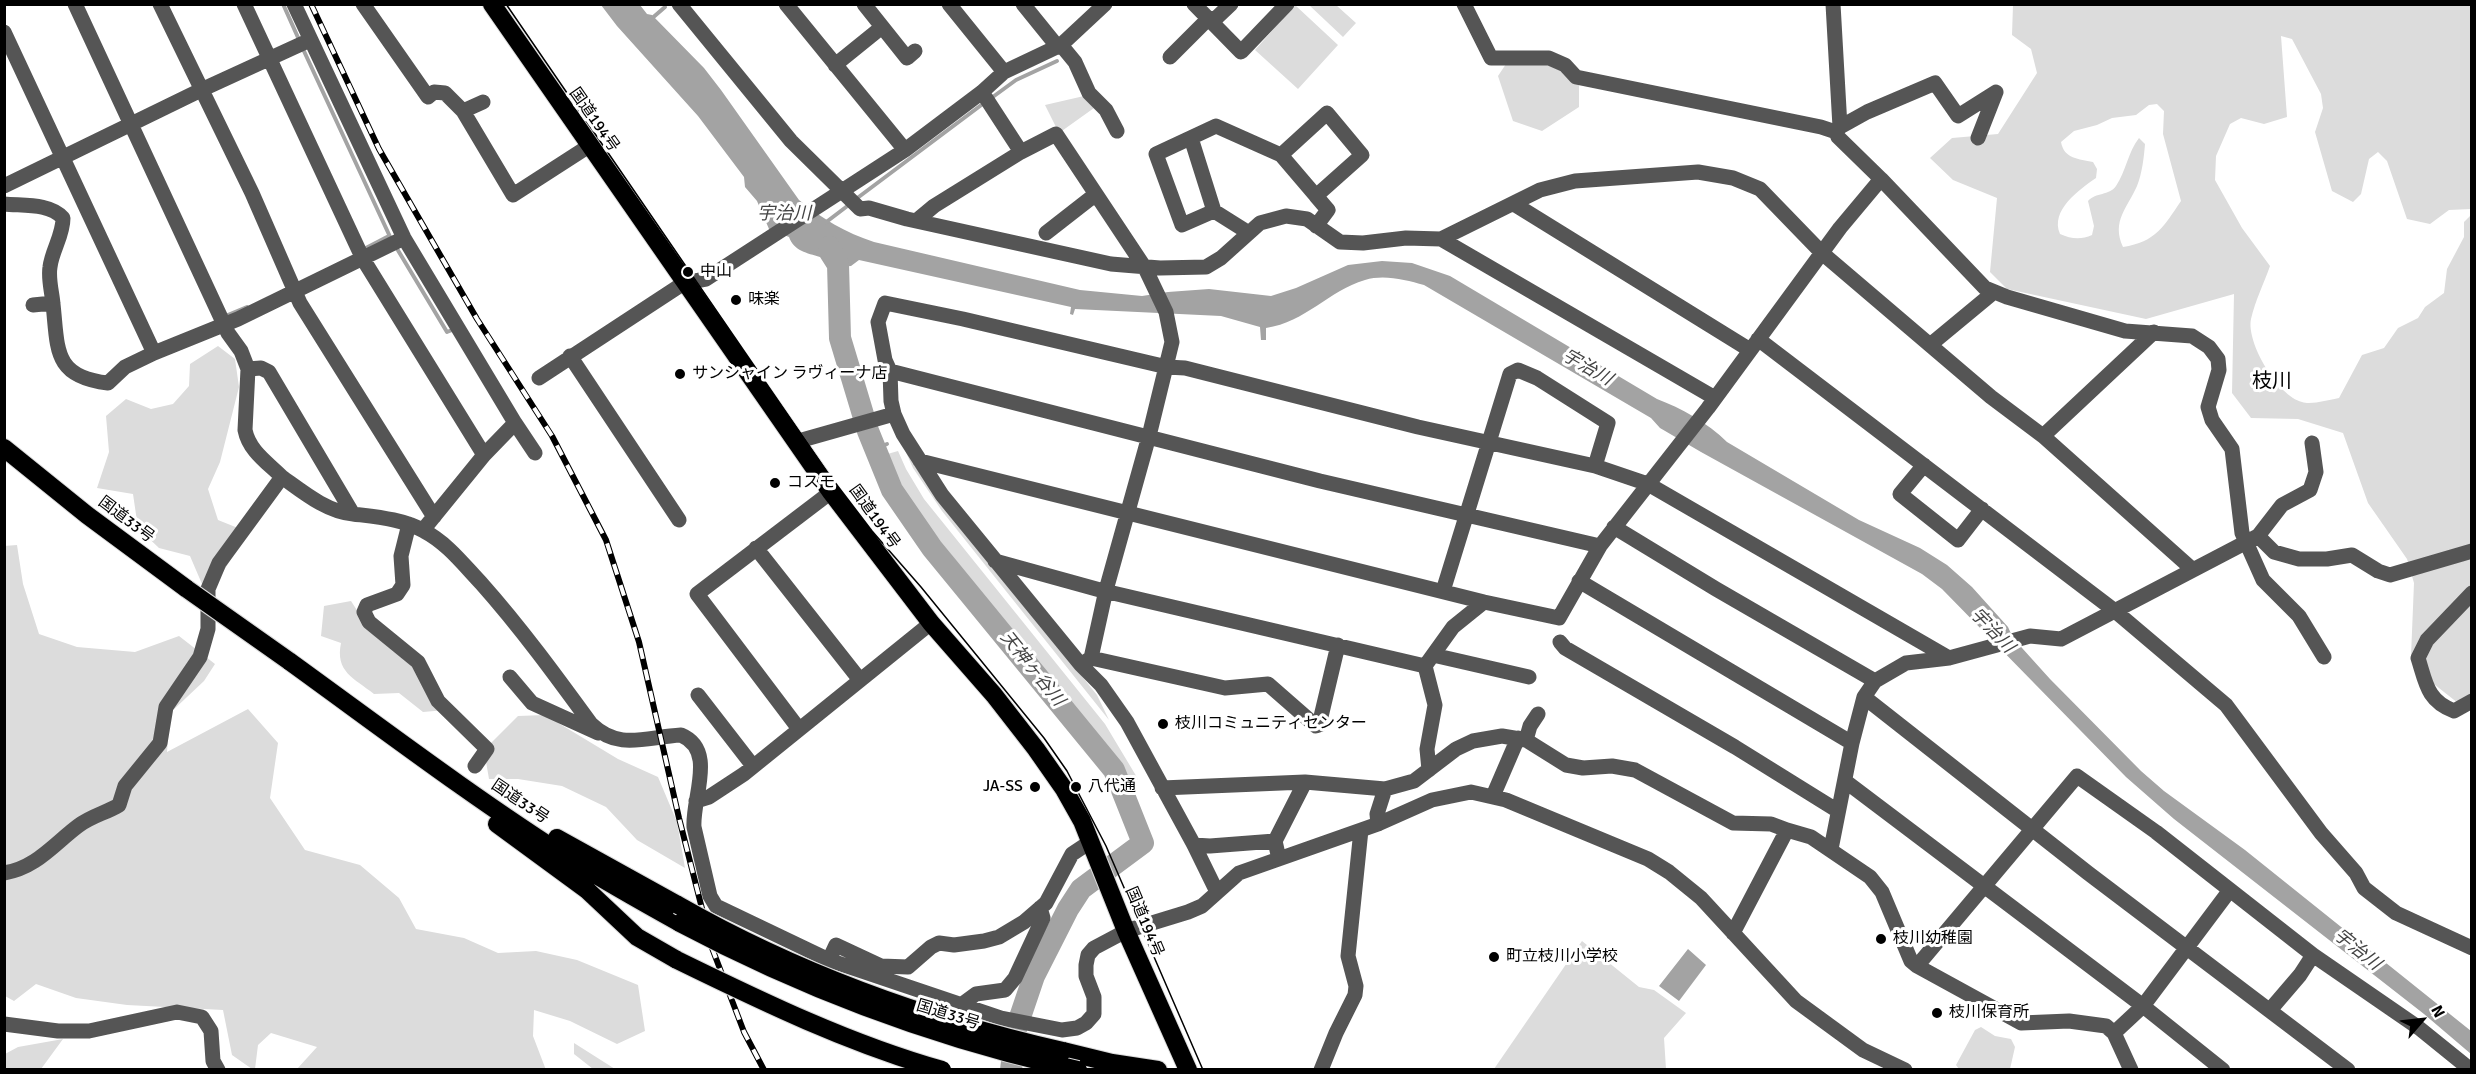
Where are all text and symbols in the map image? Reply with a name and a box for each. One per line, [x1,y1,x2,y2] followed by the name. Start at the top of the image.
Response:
[565,84,623,156] street label: 国道194号
[757,203,811,225] water label: 宇治川
[700,262,732,282] place label: 中山
[681,265,695,279] marker: 中山
[748,290,780,310] place label: 味楽
[729,293,743,307] marker: 味楽
[1558,345,1616,391] water label: 宇治川
[692,364,888,384] place label: サンシャイン ラヴィーナ店
[673,367,687,381] marker: サンシャイン ラヴィーナ店
[2252,370,2292,394] district label: 枝川
[787,473,835,493] place label: コスモ
[768,476,782,490] marker: コスモ
[845,481,903,553] street label: 国道194号
[94,493,158,547] street label: 国道33号
[1965,604,2019,658] water label: 宇治川
[995,627,1069,711] water label: 天神ヶ谷川
[1175,714,1367,734] place label: 枝川コミュニティセンター
[1156,717,1170,731] marker: 枝川コミュニティセンター
[488,776,552,828] street label: 国道33号
[983,777,1023,797] place label: JA-SS
[1088,777,1136,797] place label: 八代通
[1028,780,1042,794] marker: JA-SS
[1069,780,1083,794] marker: 八代通
[1121,884,1167,960] street label: 国道194号
[2329,925,2385,975] water label: 宇治川
[1893,929,1973,949] place label: 枝川幼稚園
[1874,932,1888,946] marker: 枝川幼稚園
[1506,947,1618,967] place label: 町立枝川小学校
[1487,950,1501,964] marker: 町立枝川小学校
[2392,990,2452,1050] north arrow
[914,996,982,1034] street label: 国道33号
[2426,1002,2449,1021] text: N
[1949,1003,2029,1023] place label: 枝川保育所
[1930,1006,1944,1020] marker: 枝川保育所

